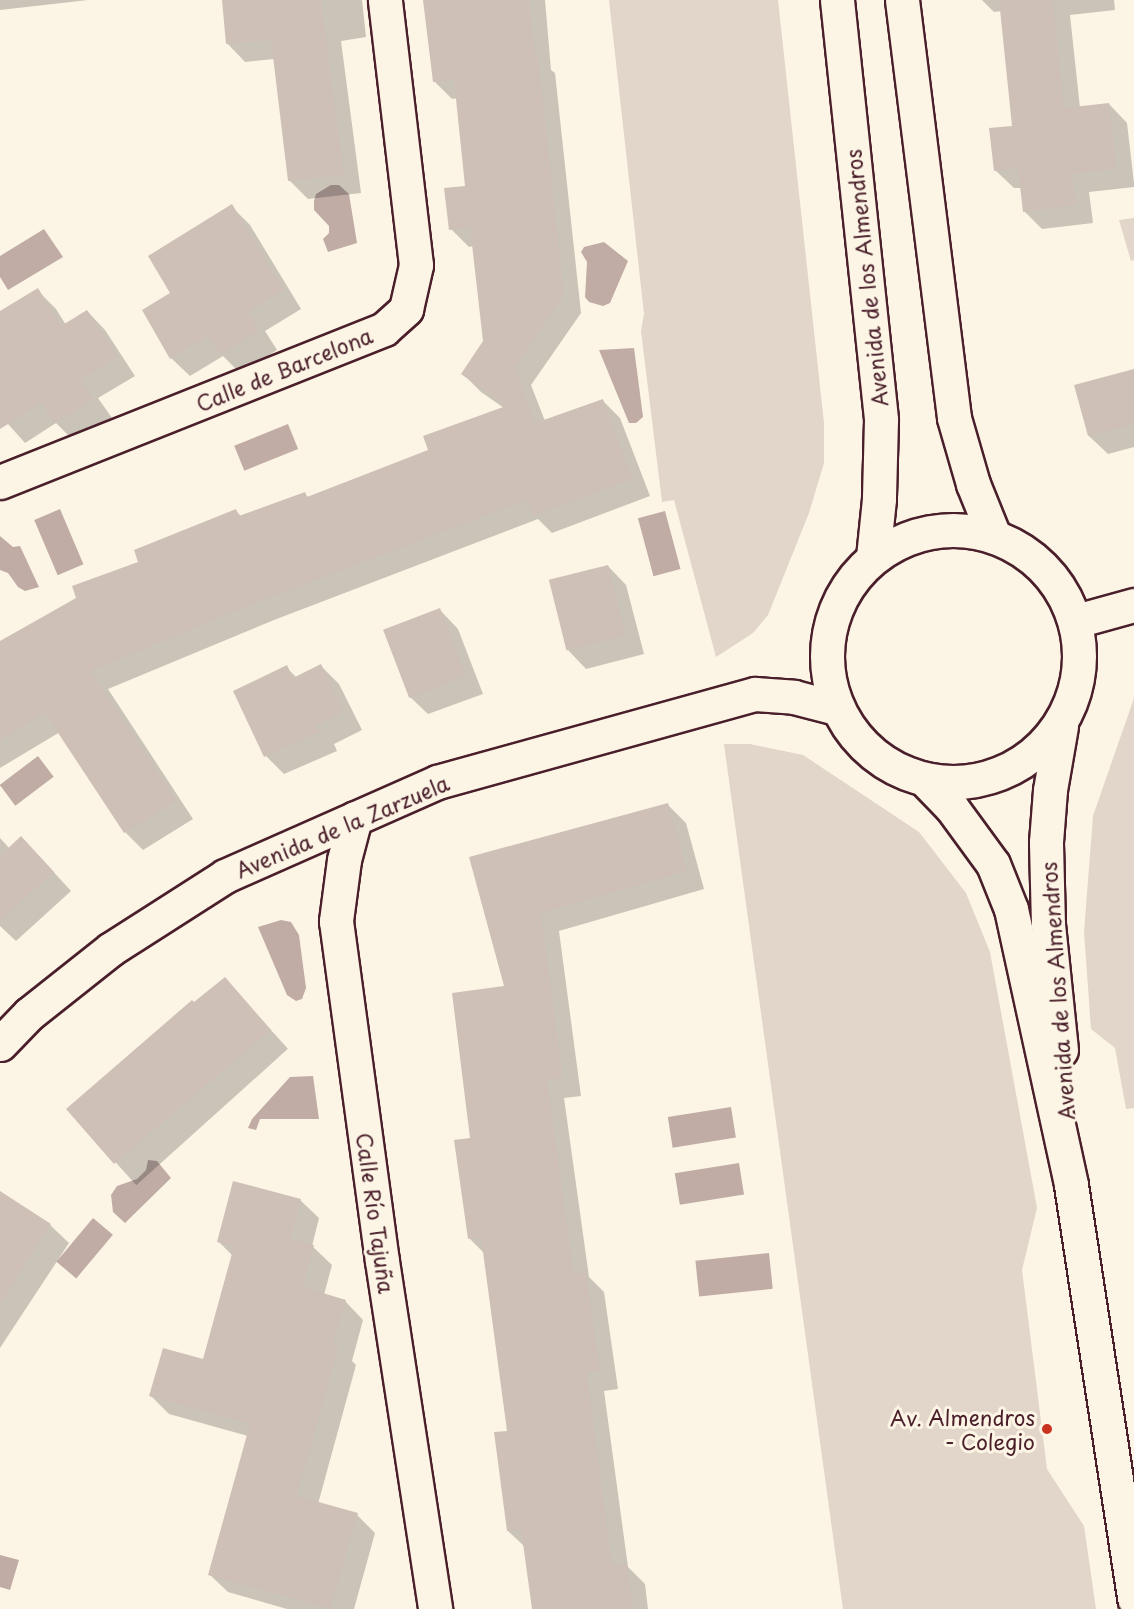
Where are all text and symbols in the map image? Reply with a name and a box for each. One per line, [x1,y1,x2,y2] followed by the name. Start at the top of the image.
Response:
[840,148,892,408] street label: Avenida de los Almendros
[191,322,377,416] street label: Calle de Barcelona
[231,769,453,883] street label: Avenida de la Zarzuela
[1035,861,1079,1121] street label: Avenida de los Almendros
[352,1129,400,1297] street label: Calle Río Tajuña
[889,1404,1035,1454] place label: Av. Almendros - Colegio
[1040,1422,1054,1436] marker: Av. Almendros - Colegio

